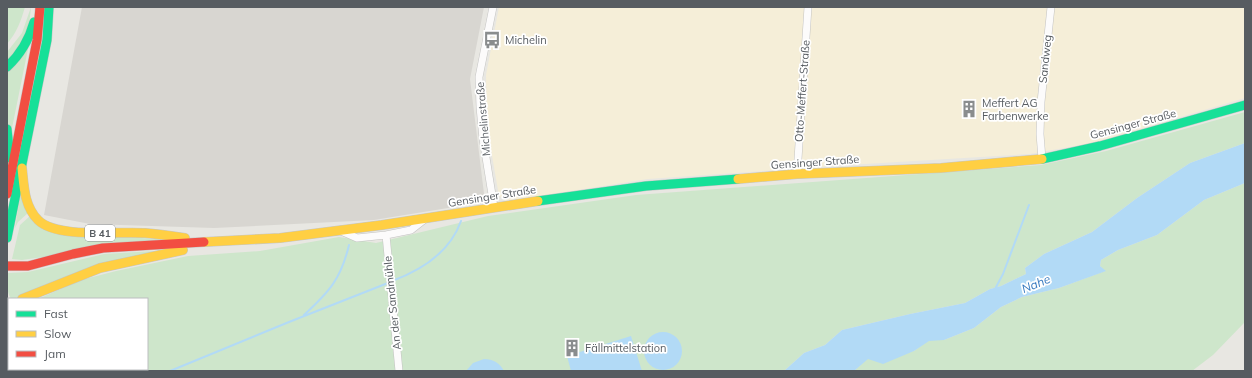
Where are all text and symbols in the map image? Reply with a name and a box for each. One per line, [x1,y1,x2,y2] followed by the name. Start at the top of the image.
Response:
[482,30,502,50] bus stop icon: Michelin
[505,33,547,47] place label: Michelin
[1035,34,1055,84] street label: Sandweg
[791,39,813,143] street label: Otto-Meffert-Straße
[473,81,493,157] street label: Michelinstraße
[982,96,1049,123] place label: Meffert AG Farbenwerke
[959,99,979,119] building icon: Meffert AG Farbenwerke
[1088,106,1178,142] street label: Gensinger Straße
[770,152,860,172] street label: Gensinger Straße
[447,182,537,210] street label: Gensinger Straße
[85,225,115,241] road number: B 41
[380,255,404,351] street label: An der Sandmühle
[1019,271,1053,296] water label: Nahe
[8,298,148,370] legend
[44,306,68,321] text: Fast
[44,326,72,341] text: Slow
[562,338,582,358] building icon: Fällmittelstation
[585,341,666,355] place label: Fällmittelstation
[44,346,66,361] text: Jam

